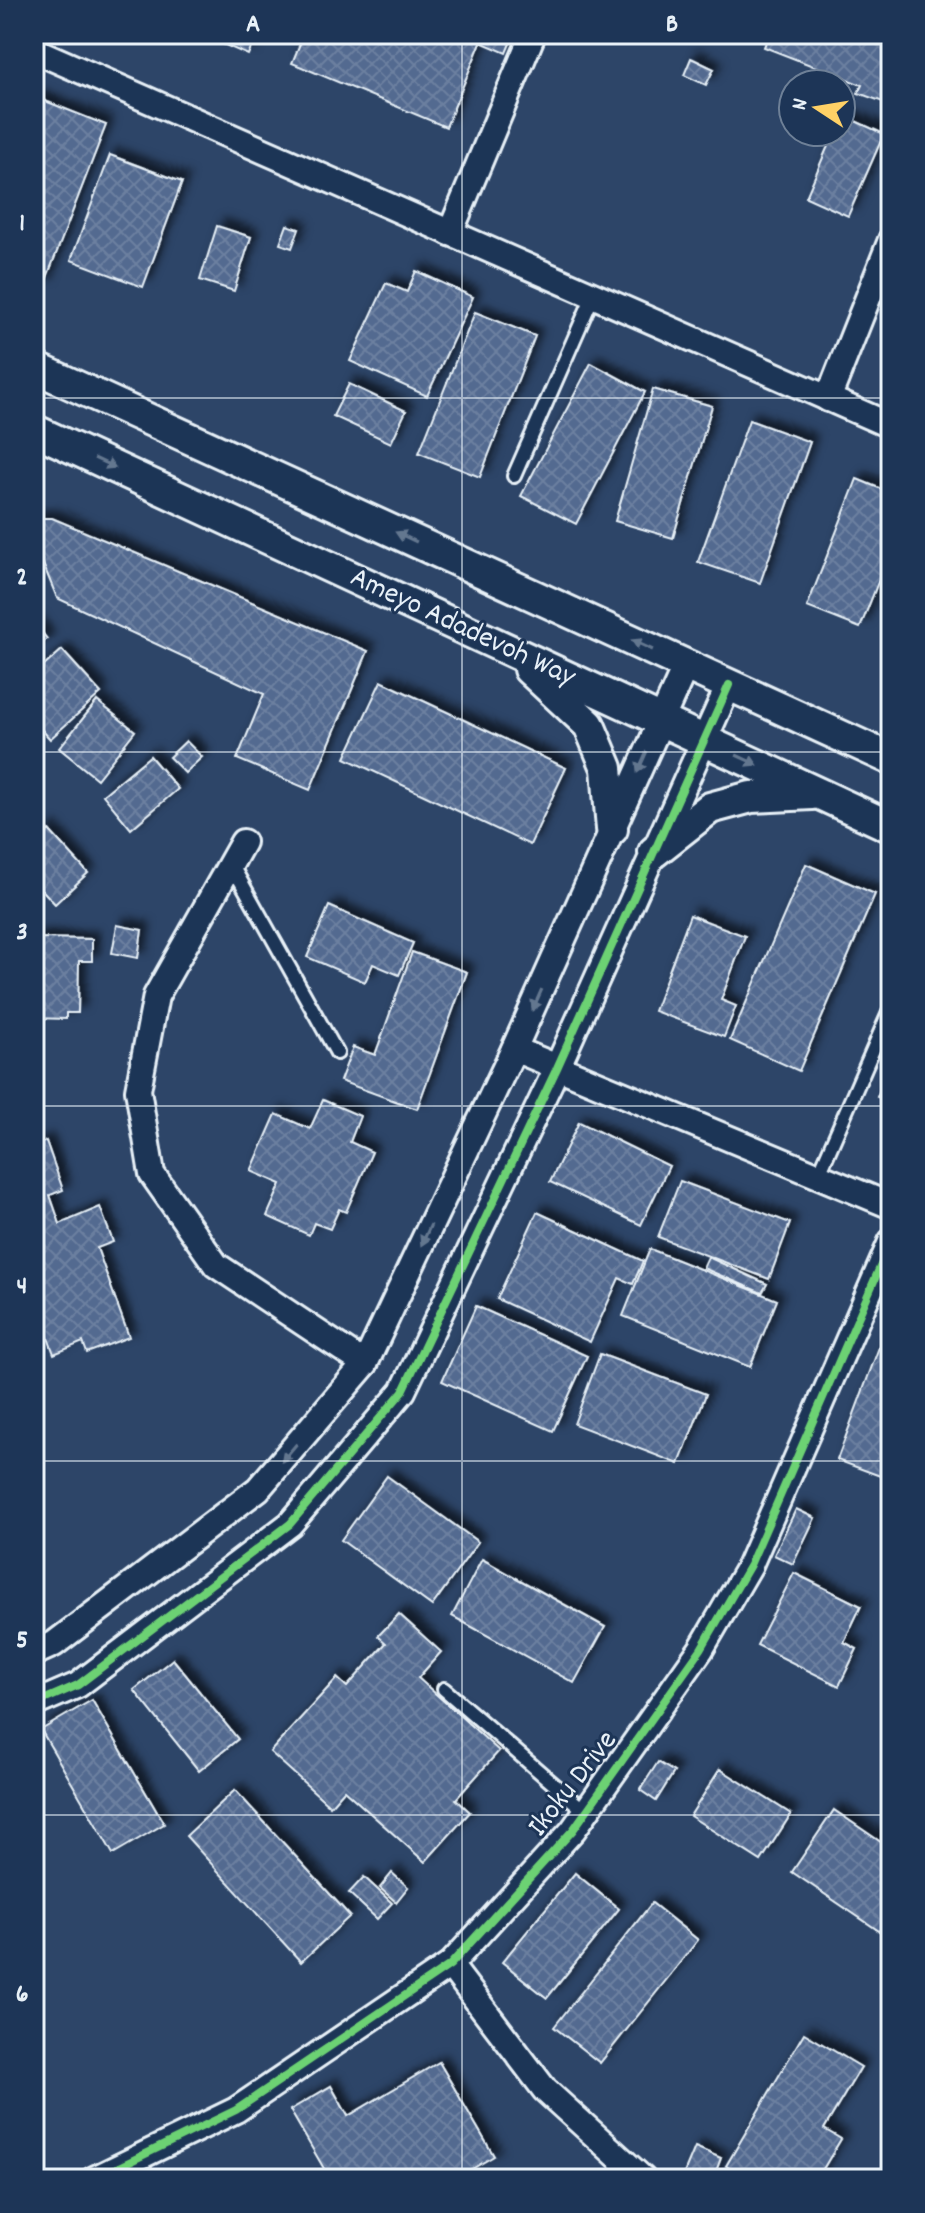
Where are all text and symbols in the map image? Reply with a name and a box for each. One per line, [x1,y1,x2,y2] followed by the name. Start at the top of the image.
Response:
[246,7,260,44] text: A
[666,7,678,44] text: B
[777,68,857,148] north arrow
[785,96,817,113] text: N
[19,206,25,243] text: 1
[93,456,116,470] one-way arrow
[394,530,417,544] one-way arrow
[342,558,583,700] street label: Ameyo Adadevoh Way
[16,560,28,597] text: 2
[630,638,654,652] one-way arrow
[636,750,649,774] one-way arrow
[736,753,759,767] one-way arrow
[16,915,28,952] text: 3
[530,988,543,1011] one-way arrow
[419,1223,433,1247] one-way arrow
[17,1269,27,1306] text: 4
[281,1443,298,1463] one-way arrow
[16,1623,28,1660] text: 5
[519,1723,629,1847] street label: Ikoku Drive
[16,1977,28,2014] text: 6

